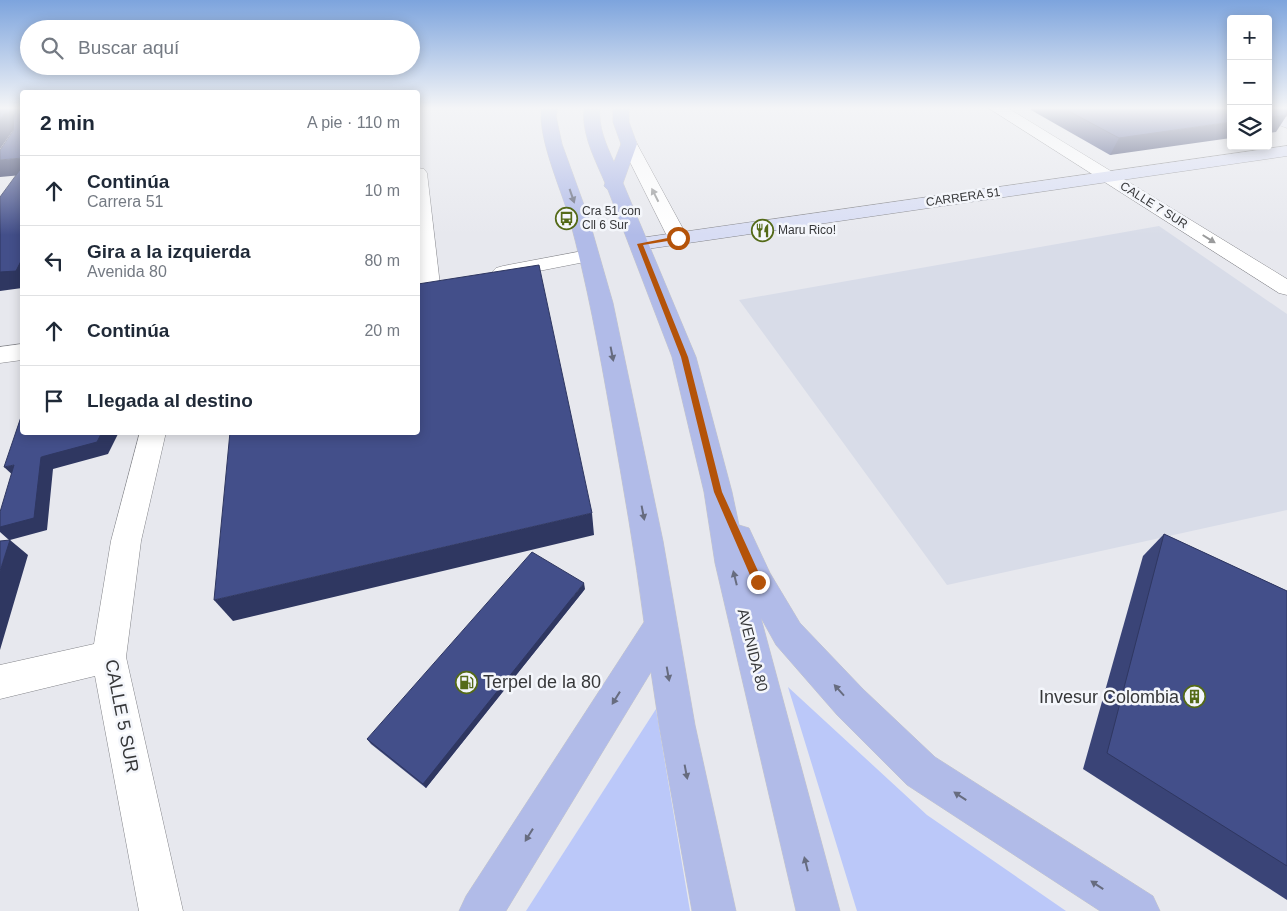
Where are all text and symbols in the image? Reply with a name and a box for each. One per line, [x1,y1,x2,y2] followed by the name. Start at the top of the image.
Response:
[1227,15,1272,150] map controls
[1227,15,1272,60] button: +
[20,20,420,75] search box
[38,34,66,62] icon: search
[78,37,179,58] text: Buscar aquí
[1227,60,1272,105] button: −
[1227,105,1272,150] button: layers
[40,111,95,134] text: 2 min
[307,114,400,131] text: A pie · 110 m
[87,171,169,192] text: Continúa
[40,177,68,205] icon: ahead
[1118,179,1191,231] street label: CALLE 7 SUR
[364,182,400,199] text: 10 m
[925,185,1001,209] street label: CARRERA 51
[651,188,659,202] one-way arrow
[569,189,576,204] one-way arrow
[87,193,163,210] text: Carrera 51
[582,204,641,232] place label: Cra 51 con Cll 6 Sur
[554,206,578,230] bus stop icon: Cra 51 con Cll 6 Sur
[750,218,774,242] restaurant icon: Maru Rico!
[778,223,836,237] place label: Maru Rico!
[667,227,690,250] route start
[1202,234,1215,243] one-way arrow
[87,241,251,262] text: Gira a la izquierda
[40,247,68,275] icon: left
[364,252,400,269] text: 80 m
[87,263,167,280] text: Avenida 80
[40,317,68,345] icon: ahead
[87,320,169,341] text: Continúa
[364,322,400,339] text: 20 m
[608,346,616,362] one-way arrow
[40,387,68,415] icon: arrive
[87,390,253,411] text: Llegada al destino
[639,506,647,521] one-way arrow
[731,571,739,586] one-way arrow
[747,571,770,594] route end
[734,607,772,693] street label: AVENIDA 80
[101,658,143,774] street label: CALLE 5 SUR
[665,666,673,682] one-way arrow
[455,670,479,694] fuel station icon: Terpel de la 80
[483,672,601,692] place label: Terpel de la 80
[833,683,844,696] one-way arrow
[1183,685,1207,709] building icon: Invesur Colombia
[1039,687,1180,707] place label: Invesur Colombia
[611,691,620,704] one-way arrow
[683,765,691,781] one-way arrow
[954,791,967,801] one-way arrow
[524,829,534,842] one-way arrow
[802,856,810,871] one-way arrow
[1090,880,1103,889] one-way arrow

